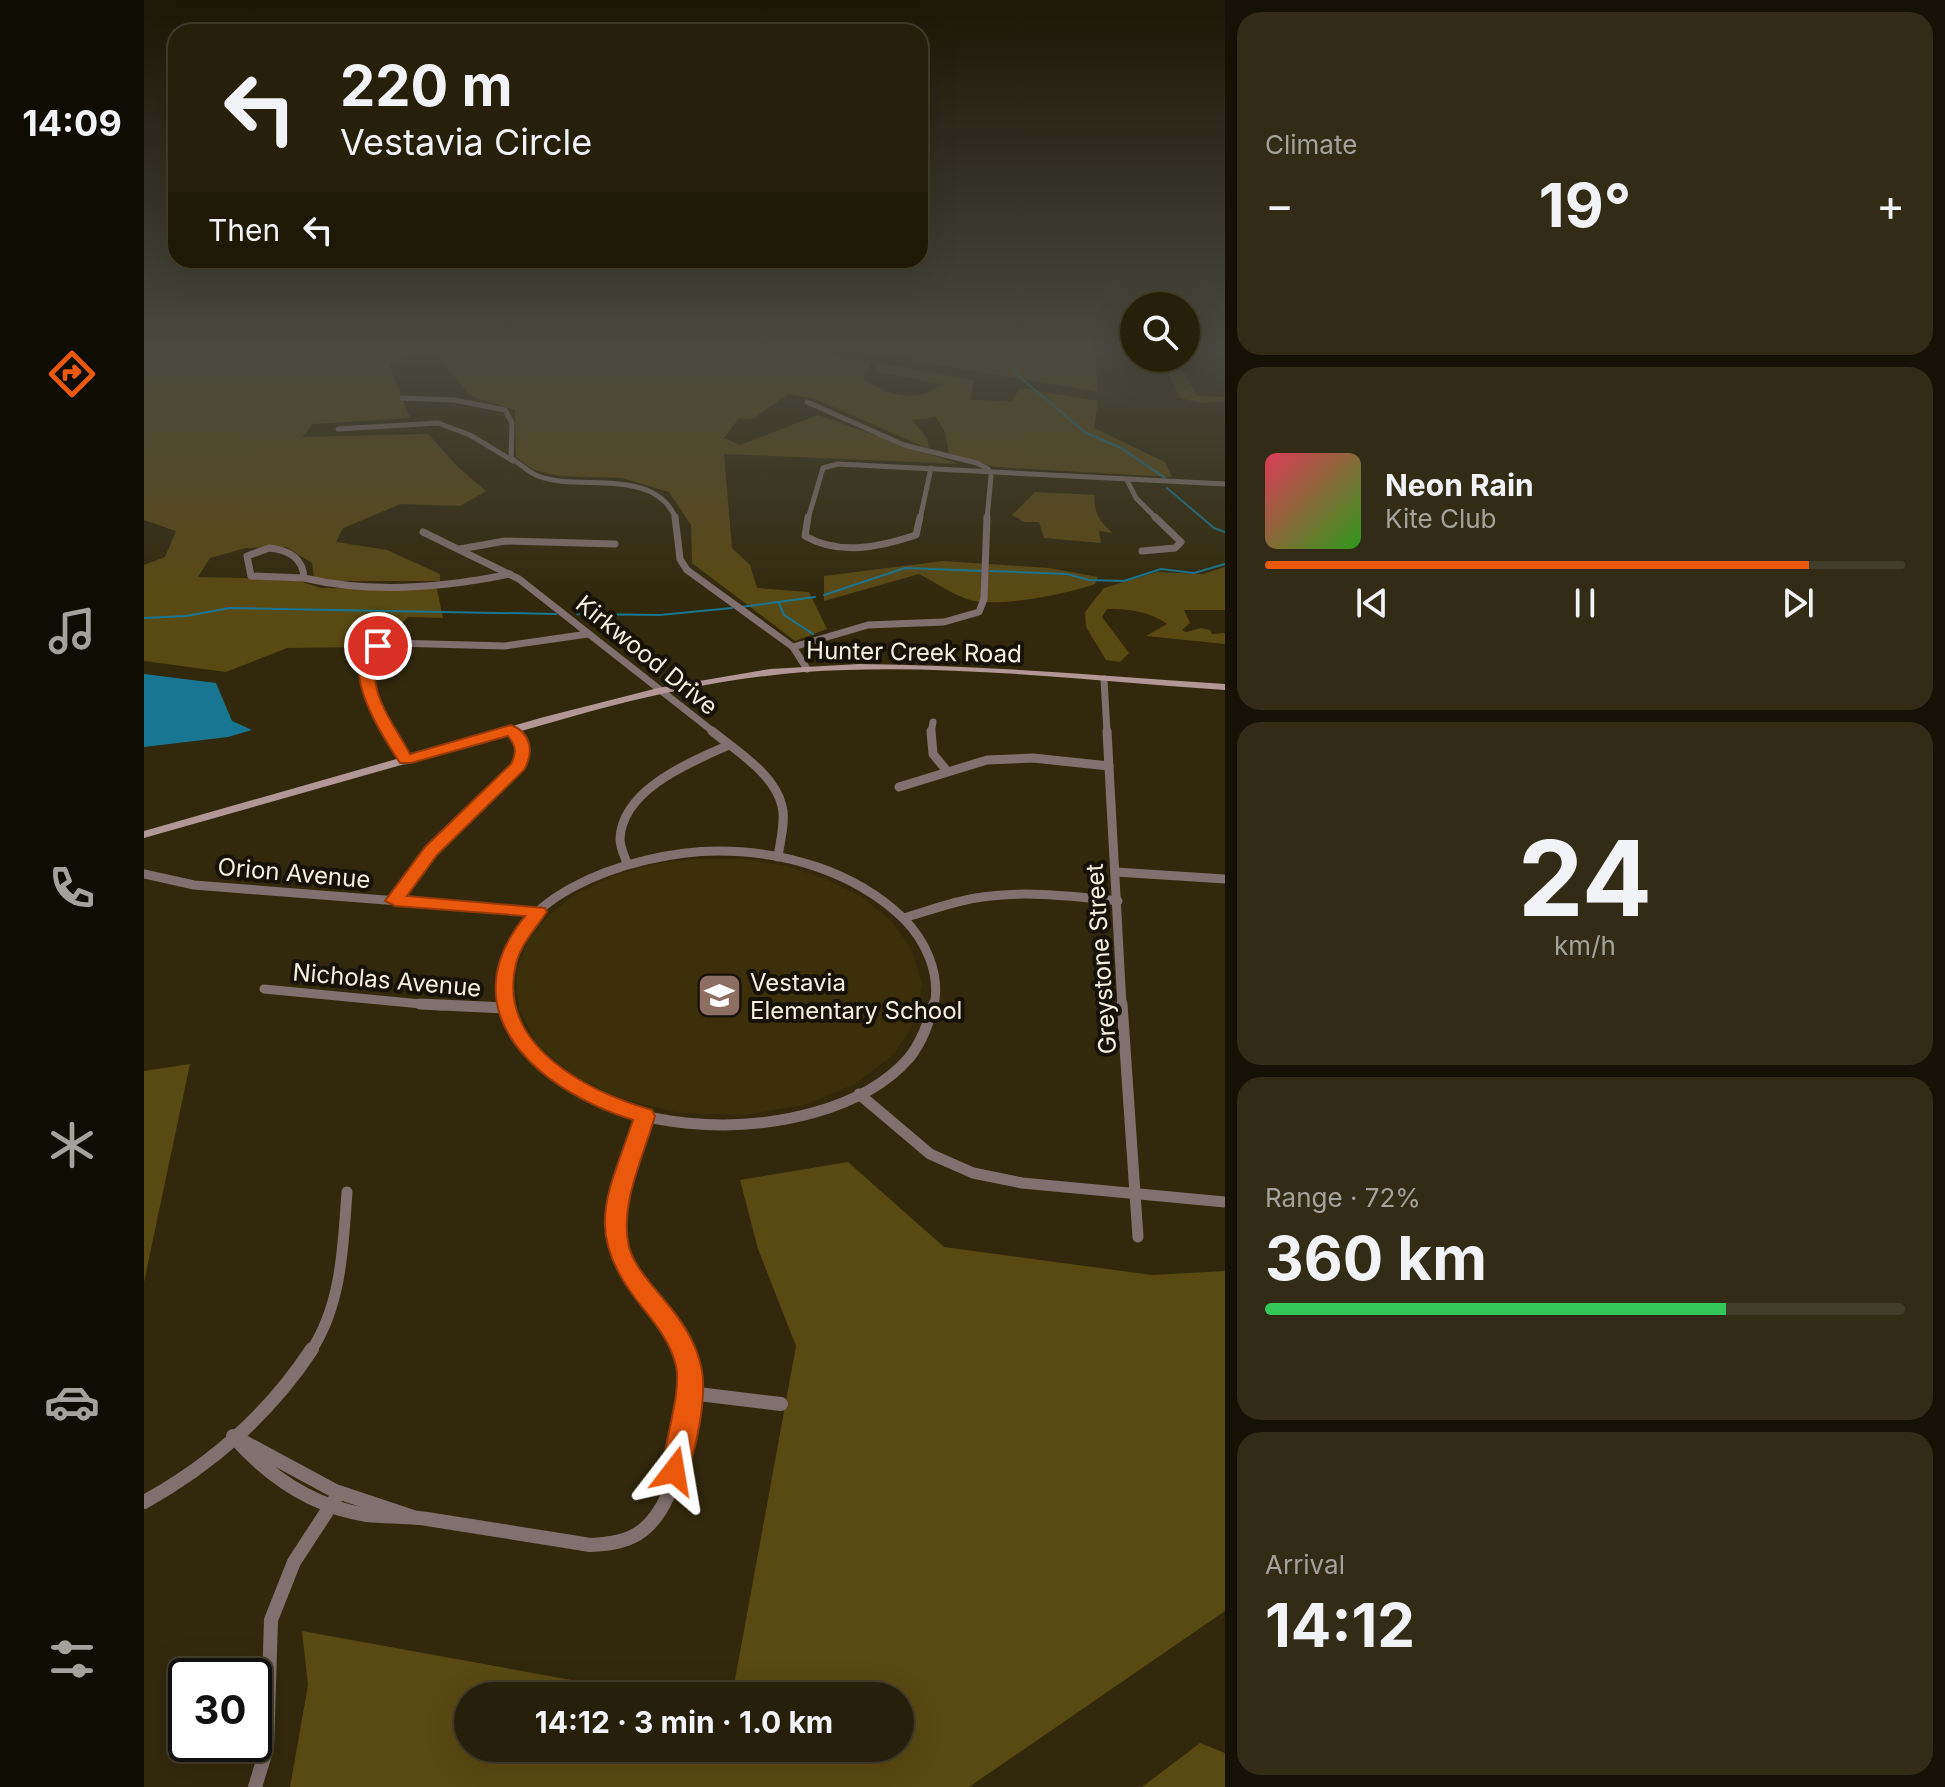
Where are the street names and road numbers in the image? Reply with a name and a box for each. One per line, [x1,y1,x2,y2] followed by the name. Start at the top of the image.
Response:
[570,589,724,721] street label: Kirkwood Drive
[806,636,1022,668] street label: Hunter Creek Road
[216,852,372,894] street label: Orion Avenue
[1080,863,1122,1055] street label: Greystone Street
[291,957,483,1003] street label: Nicholas Avenue

